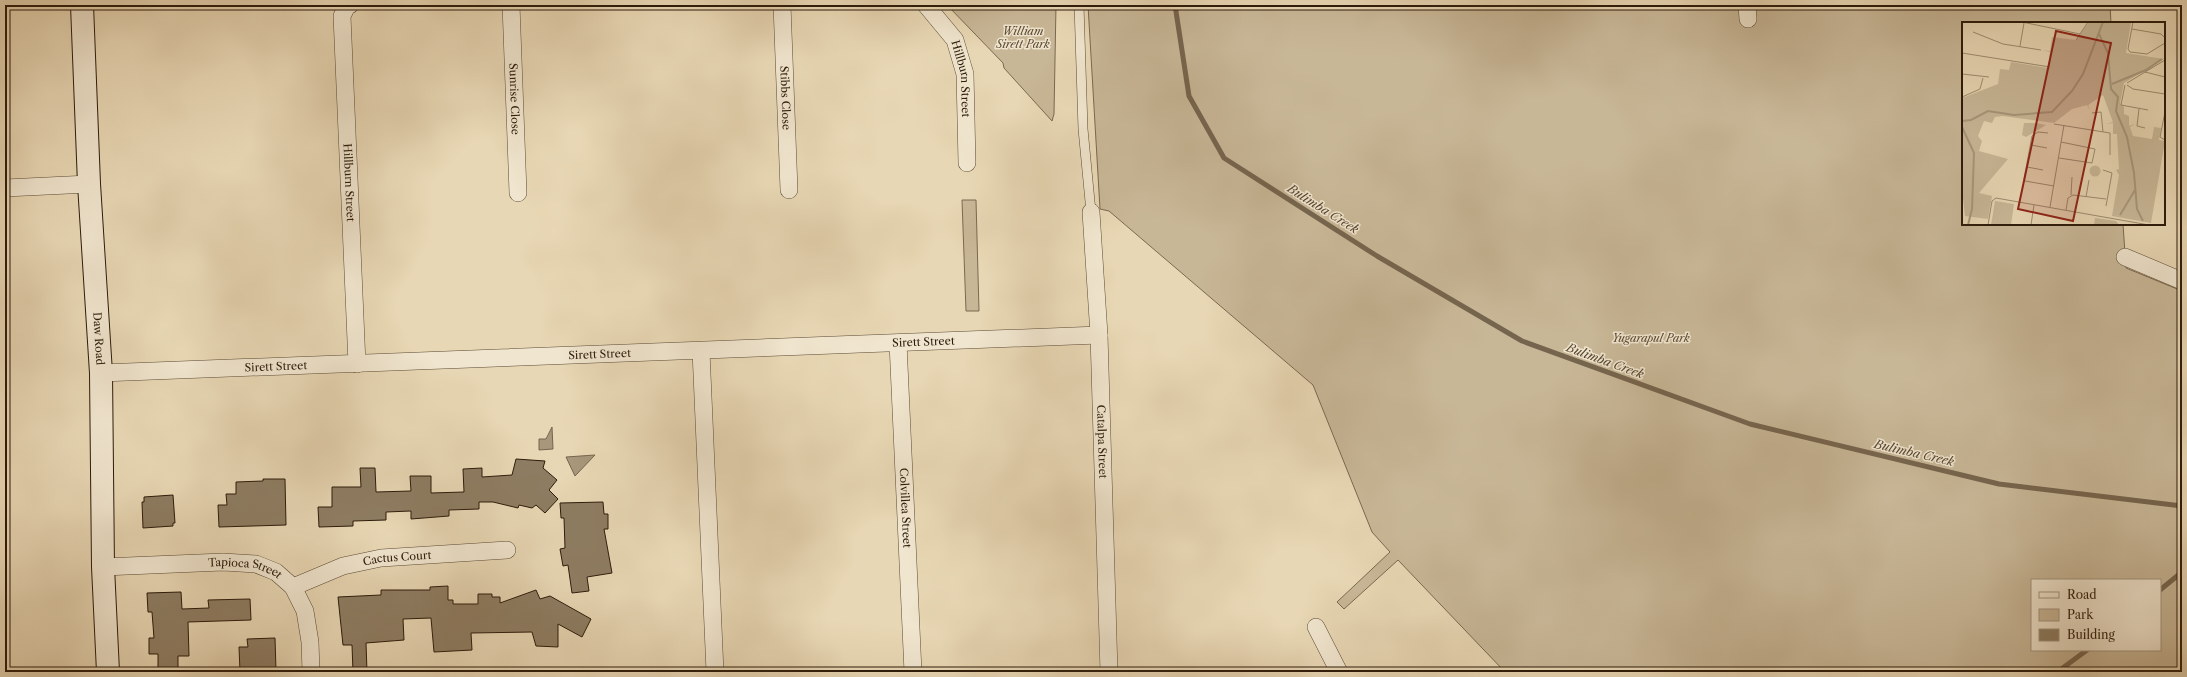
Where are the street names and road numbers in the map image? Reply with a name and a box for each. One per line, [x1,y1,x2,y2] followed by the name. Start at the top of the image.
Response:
[948,38,973,118] street label: Hillburn Street
[506,63,523,135] street label: Sunrise Close
[777,66,794,130] street label: Stibbs Close
[340,143,358,222] street label: Hillburn Street
[90,311,108,366] street label: Daw Road
[892,333,955,350] street label: Sirett Street
[568,346,631,362] street label: Sirett Street
[244,358,308,375] street label: Sirett Street
[1094,405,1110,479] street label: Catalpa Street
[897,467,914,548] street label: Colvillea Street
[361,548,432,569] street label: Cactus Court
[208,555,285,581] street label: Tapioca Street

